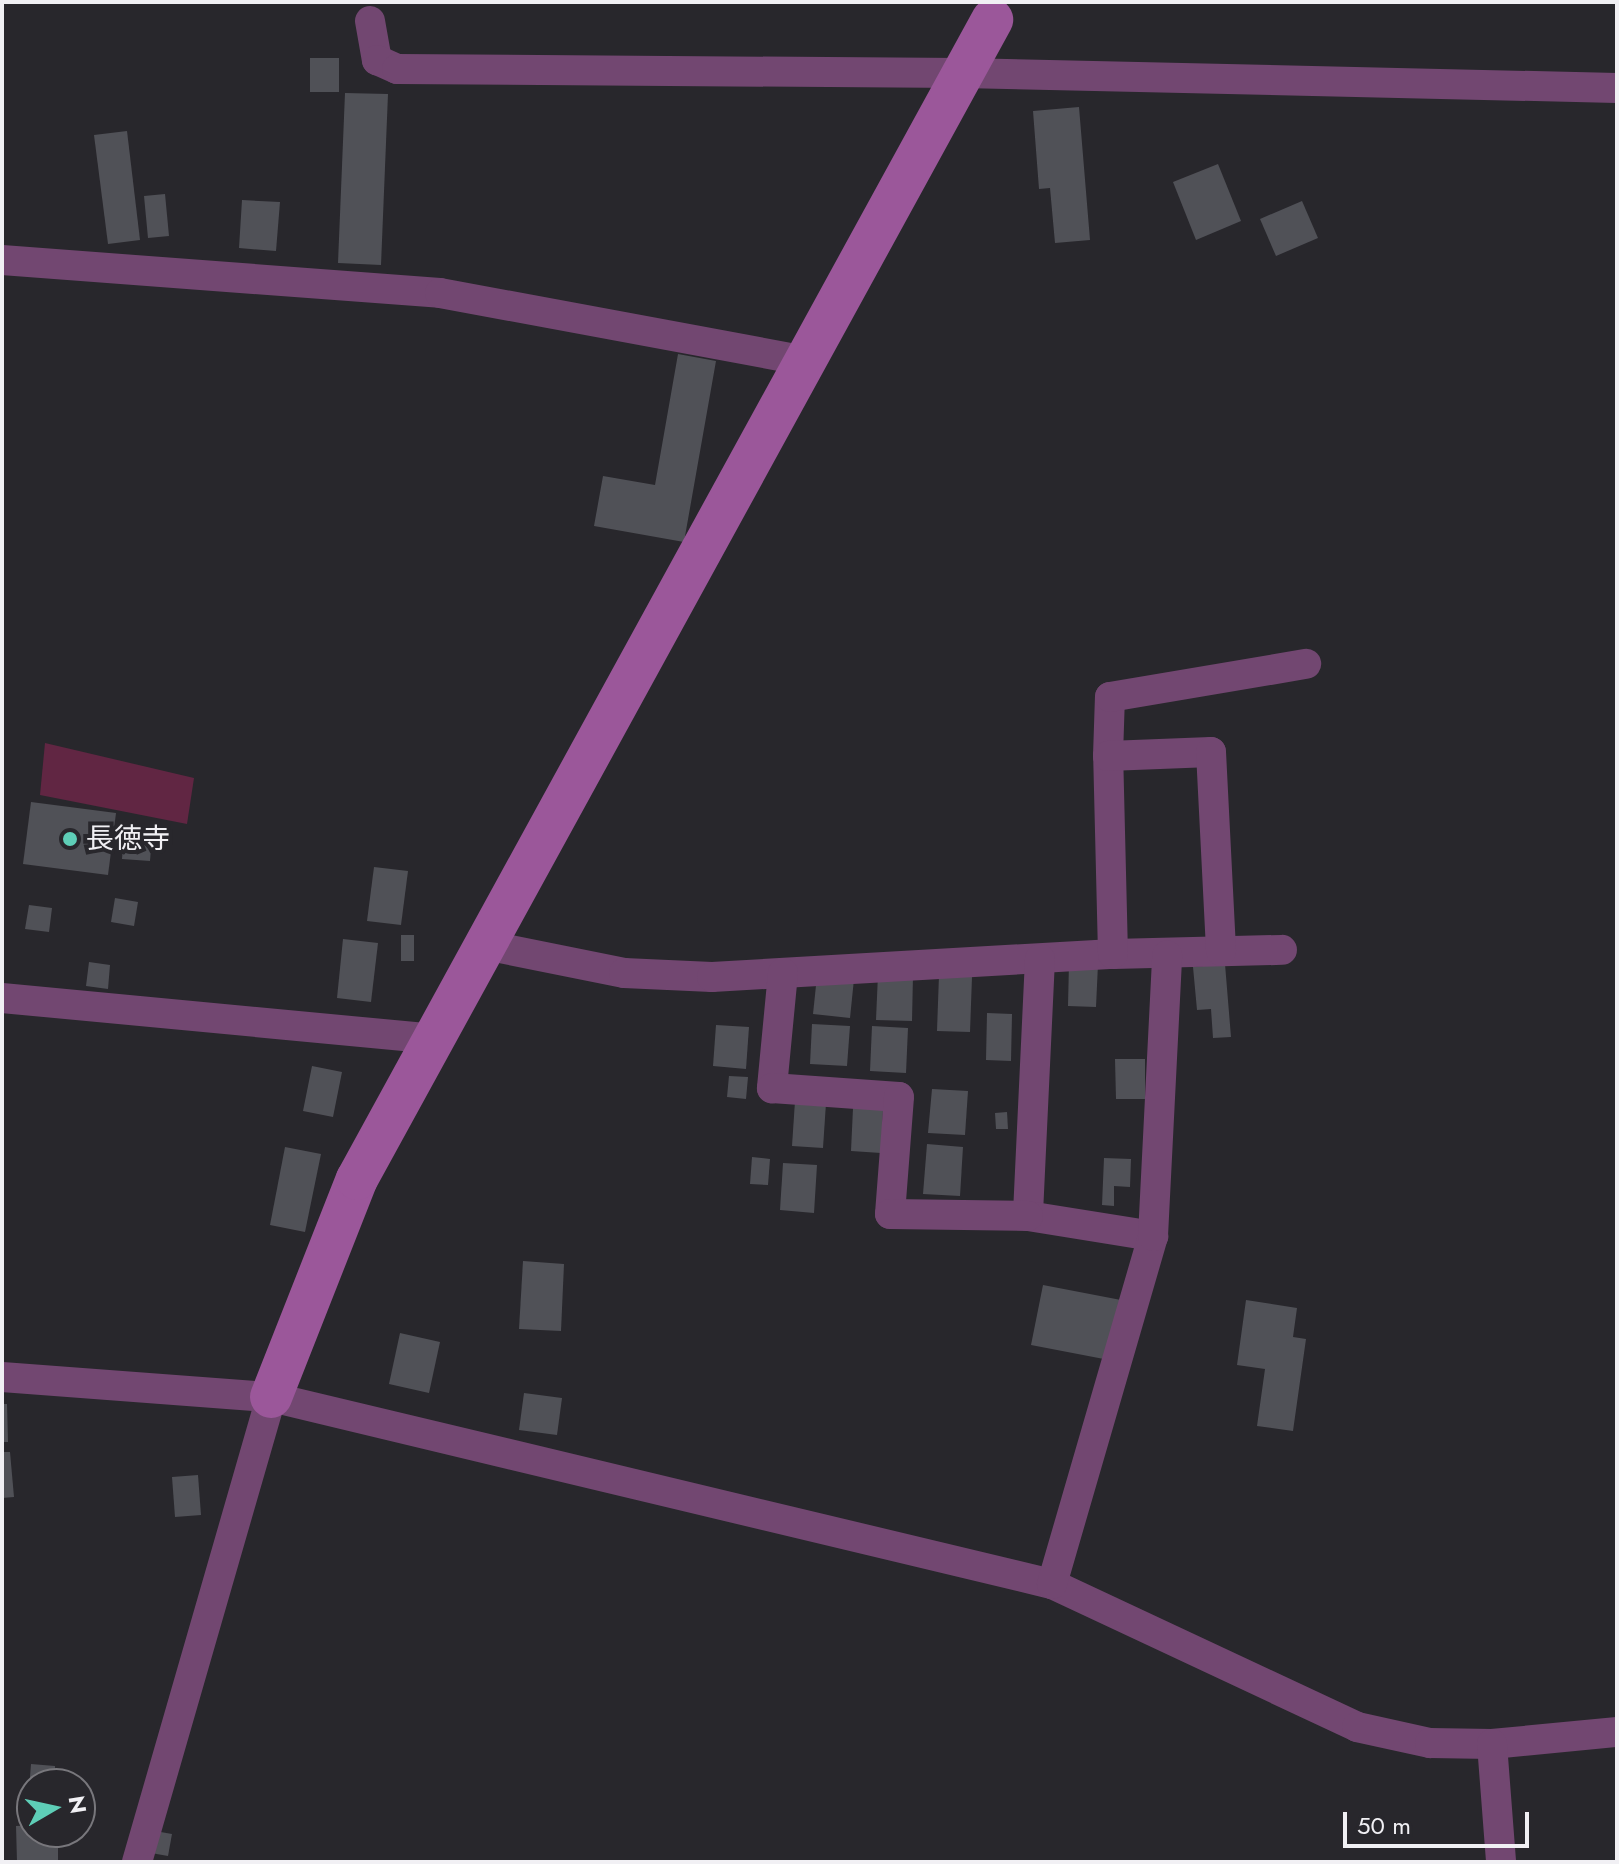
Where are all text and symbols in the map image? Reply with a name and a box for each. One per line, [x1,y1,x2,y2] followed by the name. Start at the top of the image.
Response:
[86,822,170,856] place label: 長徳寺
[61,830,79,848] marker: 長徳寺
[16,1768,96,1848] north arrow
[61,1793,95,1816] text: N
[1347,1796,1533,1846] scale bar
[1357,1808,1411,1843] text: 50 m

